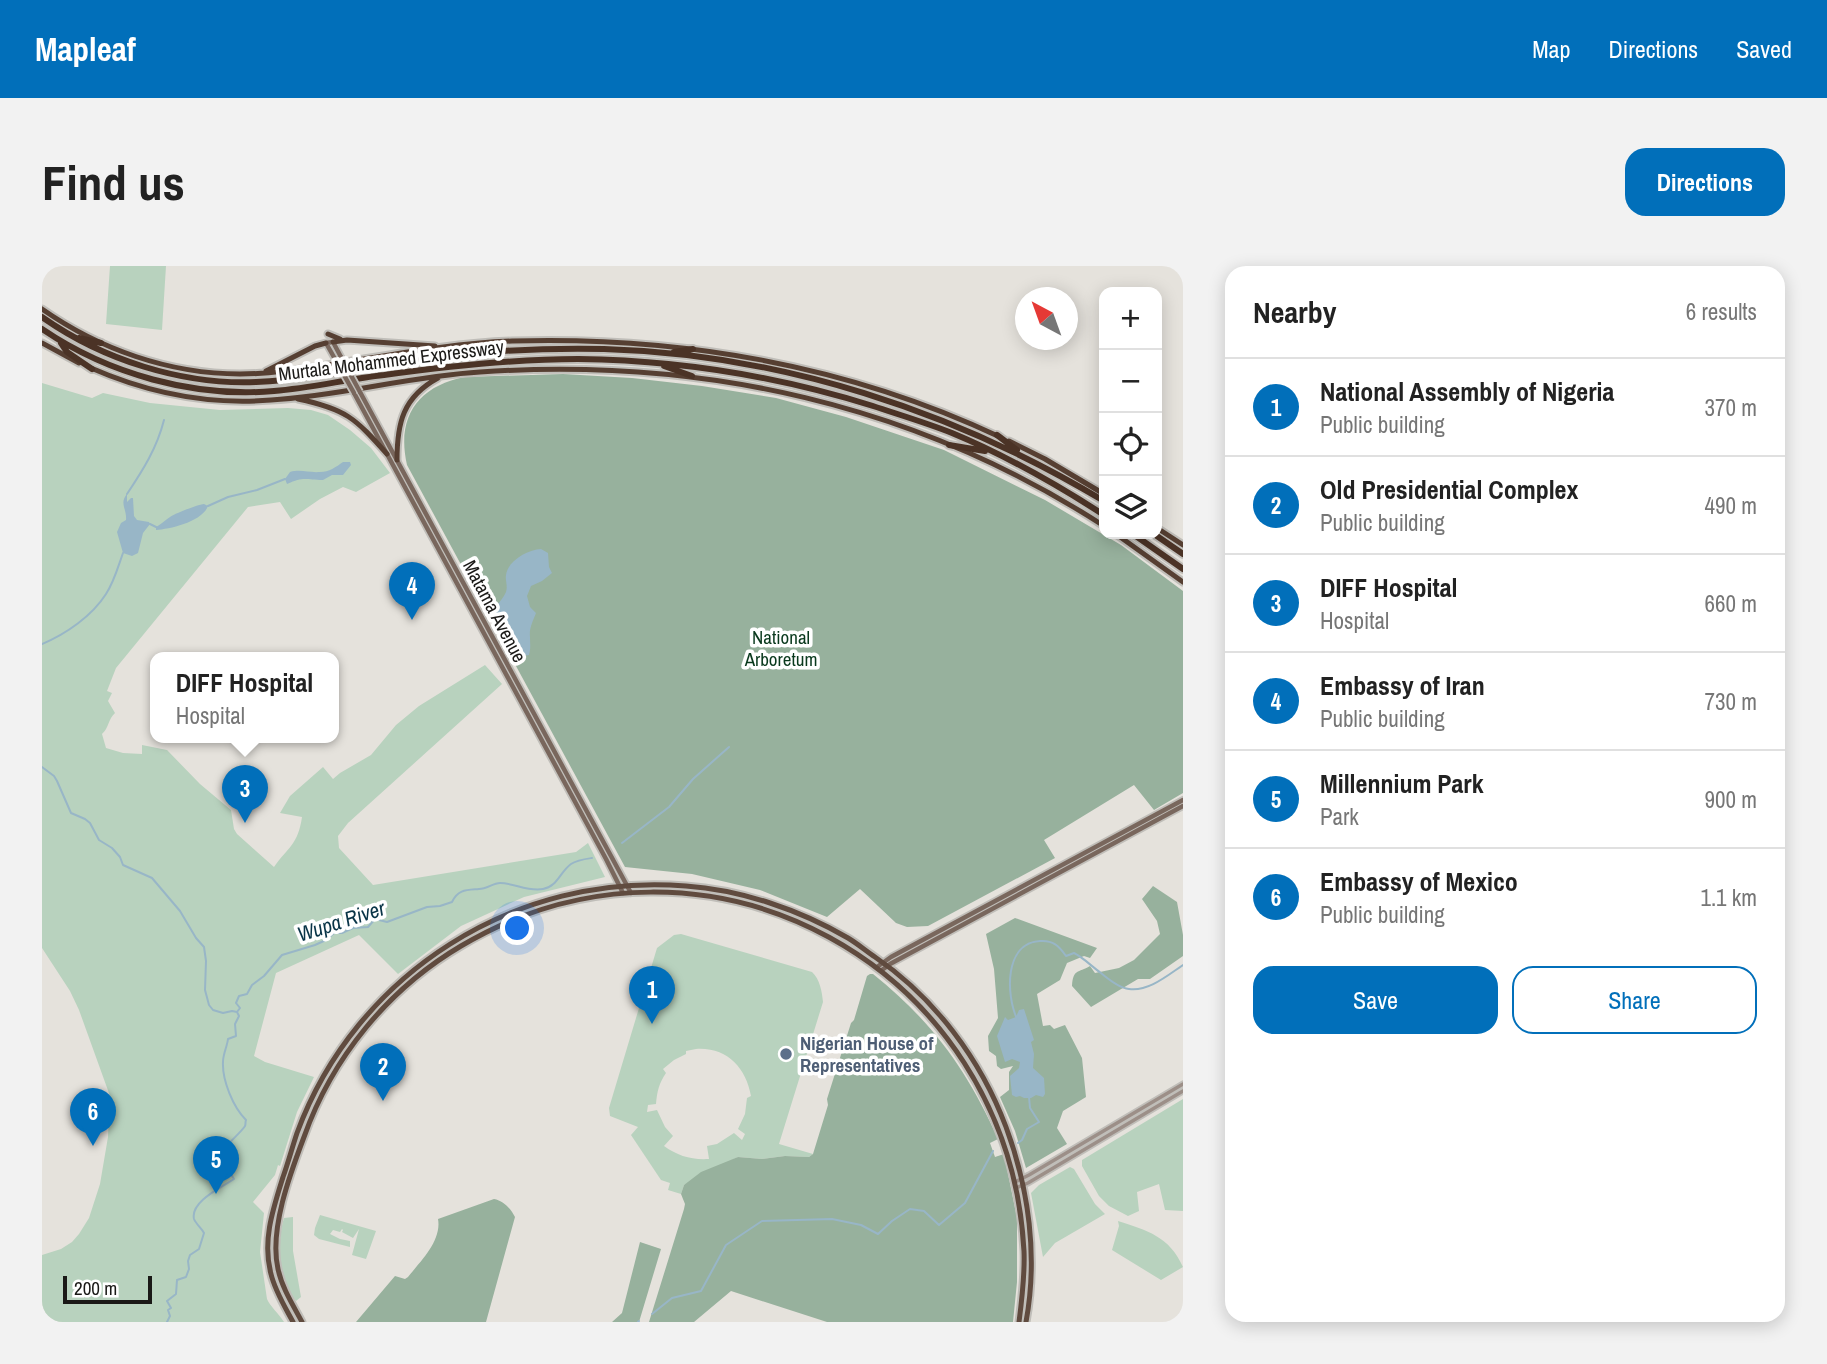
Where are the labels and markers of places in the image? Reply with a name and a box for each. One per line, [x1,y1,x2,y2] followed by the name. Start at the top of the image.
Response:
[389,562,435,620] pin: 4
[222,765,268,823] pin: 3
[629,966,675,1024] pin: 1
[800,1030,934,1078] place label: Nigerian House of Representatives
[360,1043,406,1101] pin: 2
[778,1046,794,1062] marker: Nigerian House of Representatives
[70,1088,116,1146] pin: 6
[193,1136,239,1194] pin: 5

